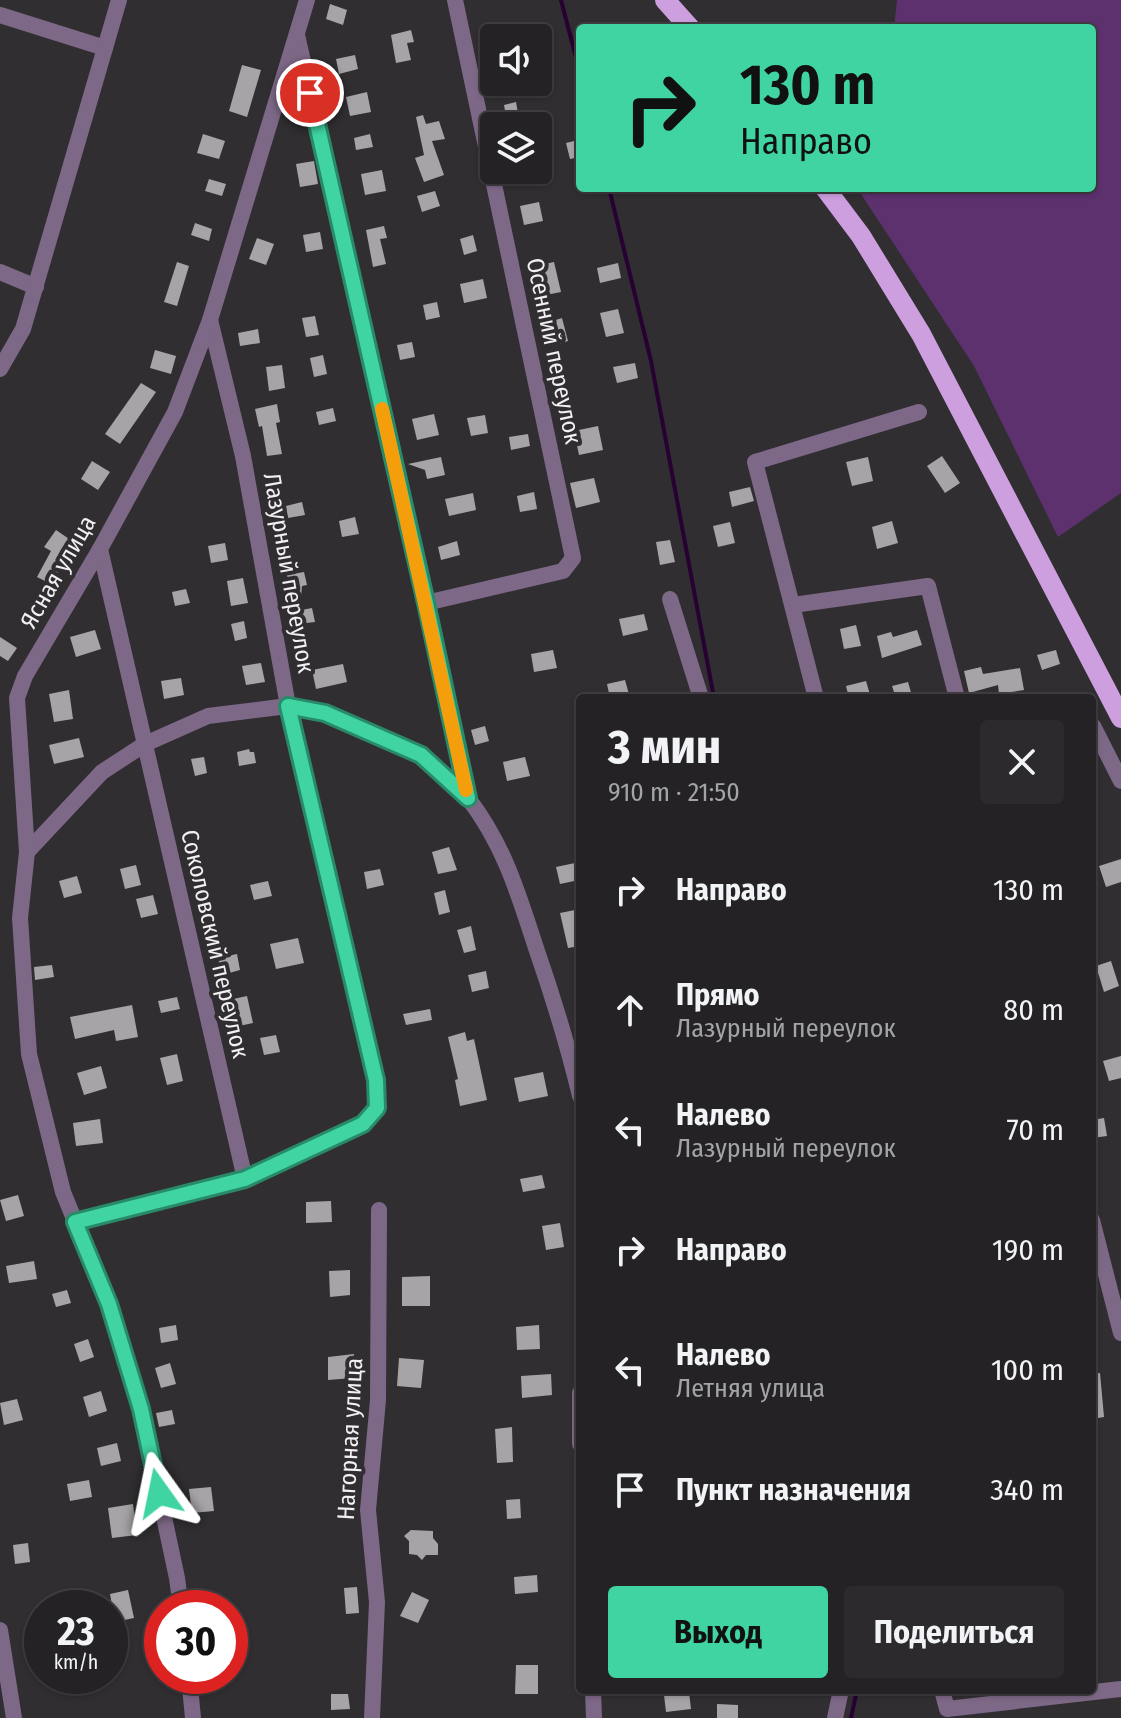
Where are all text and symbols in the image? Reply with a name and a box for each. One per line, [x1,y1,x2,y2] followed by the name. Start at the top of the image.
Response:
[480,24,552,184] map controls
[480,24,552,96] button: sound
[740,52,875,119] text: 130 m
[608,56,712,160] icon: right
[276,59,344,127] pin
[288,71,332,115] icon: arrive
[480,112,552,184] button: layers
[740,120,872,164] text: Направо
[521,255,588,447] street label: Осенний переулок
[258,471,321,676] street label: Лазурный переулок
[14,511,102,633] street label: Ясная улица
[608,718,721,776] text: 3 мин
[980,720,1064,804] button: close
[608,777,740,808] text: 910 m · 21:50
[175,827,255,1062] street label: Соколовский переулок
[608,868,652,912] icon: right
[676,872,787,908] text: Направо
[993,872,1064,908] text: 130 m
[676,977,760,1013] text: Прямо
[608,988,652,1032] icon: ahead
[1003,992,1064,1028] text: 80 m
[676,1013,896,1044] text: Лазурный переулок
[676,1097,771,1133] text: Налево
[608,1108,652,1152] icon: left
[1006,1112,1064,1148] text: 70 m
[676,1133,896,1164] text: Лазурный переулок
[608,1228,652,1272] icon: right
[676,1232,787,1268] text: Направо
[992,1232,1064,1268] text: 190 m
[676,1337,771,1373] text: Налево
[608,1348,652,1392] icon: left
[991,1352,1064,1388] text: 100 m
[332,1357,368,1521] street label: Нагорная улица
[676,1373,825,1404] text: Летняя улица
[117,1451,201,1535] position arrow
[608,1468,652,1512] icon: arrive
[676,1472,911,1508] text: Пункт назначения
[990,1472,1064,1508] text: 340 m
[608,1586,828,1678] button: Выход
[844,1586,1064,1678] button: Поделиться
[144,1590,248,1694] speed limit sign: 30
[57,1608,95,1656] text: 23
[54,1650,98,1674] text: km/h

